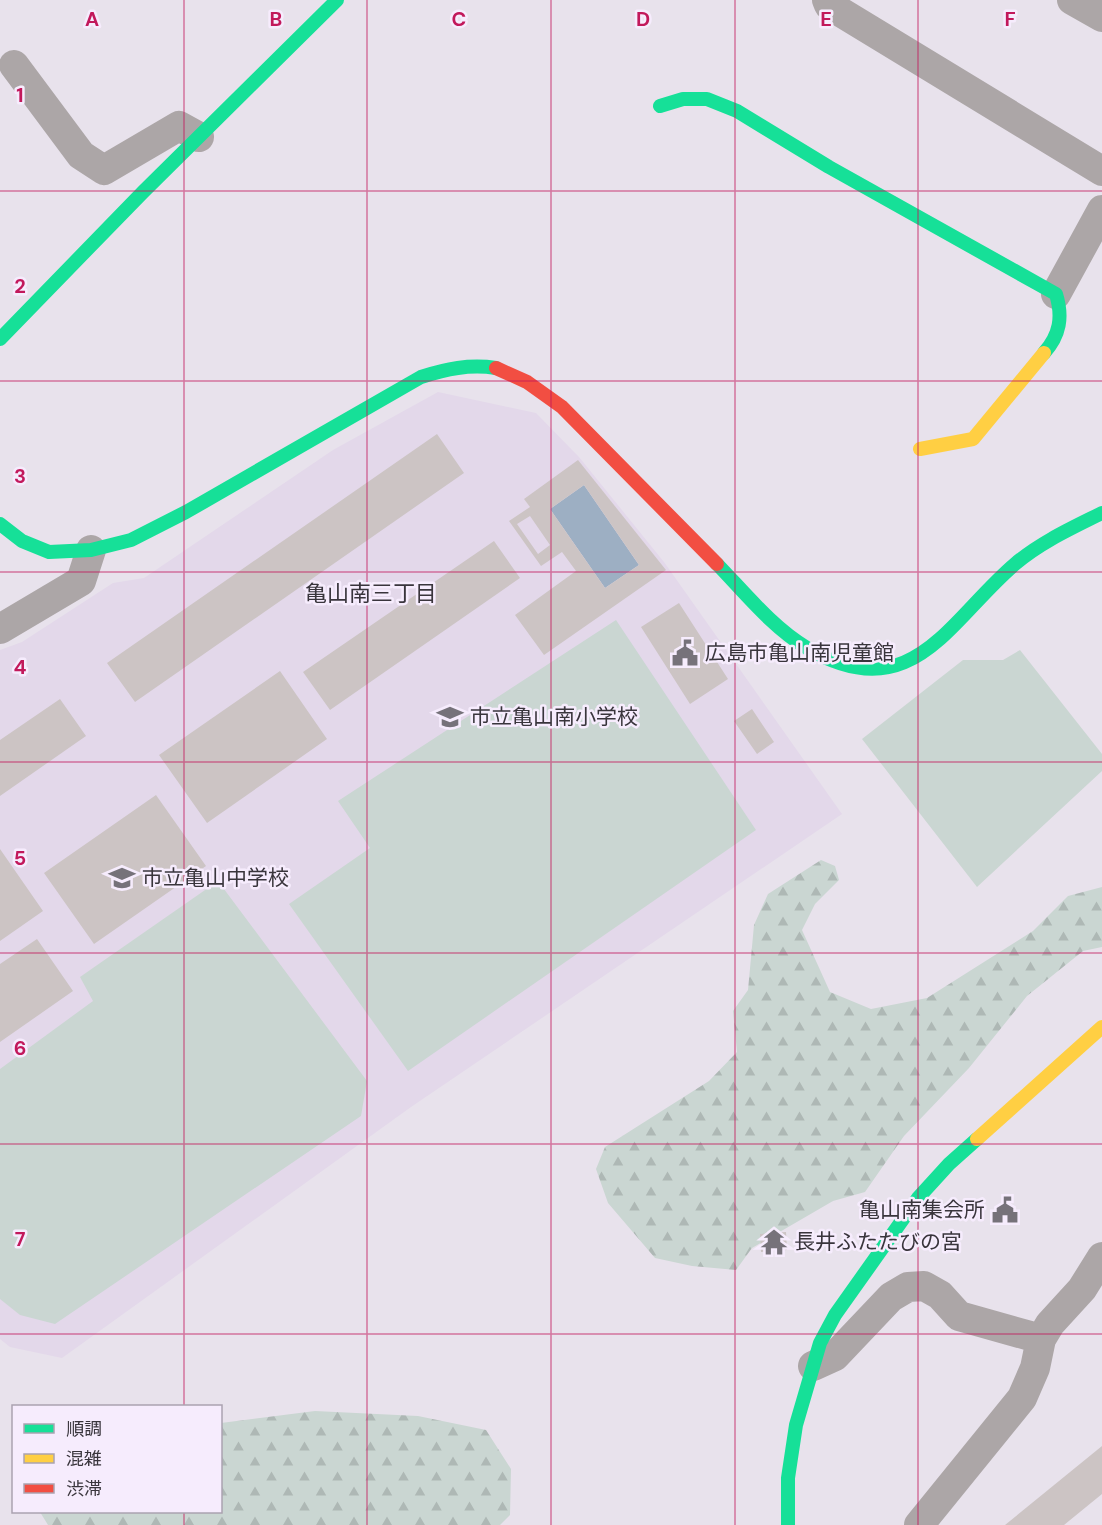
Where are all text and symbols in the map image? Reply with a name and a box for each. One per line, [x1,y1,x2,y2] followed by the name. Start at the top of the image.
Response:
[85,6,99,32] text: A
[270,6,282,32] text: B
[452,6,466,32] text: C
[636,6,650,32] text: D
[820,6,832,32] text: E
[1004,6,1016,32] text: F
[16,82,24,108] text: 1
[14,273,26,299] text: 2
[14,463,26,489] text: 3
[305,579,437,608] district label: 亀山南三丁目
[670,638,700,668] public building icon: 広島市亀山南児童館
[705,639,894,667] place label: 広島市亀山南児童館
[14,654,27,680] text: 4
[435,702,465,732] school or university icon: 市立亀山南小学校
[470,703,638,731] place label: 市立亀山南小学校
[14,845,26,871] text: 5
[107,863,137,893] school or university icon: 市立亀山中学校
[142,864,289,892] place label: 市立亀山中学校
[14,1035,26,1061] text: 6
[990,1195,1020,1225] public building icon: 亀山南集会所
[859,1196,985,1224] place label: 亀山南集会所
[15,1226,26,1252] text: 7
[759,1227,789,1257] temple icon: 長井ふたたびの宮
[794,1228,962,1256] place label: 長井ふたたびの宮
[12,1405,222,1513] legend
[66,1417,102,1441] text: 順調
[66,1447,102,1471] text: 混雑
[66,1477,102,1501] text: 渋滞

